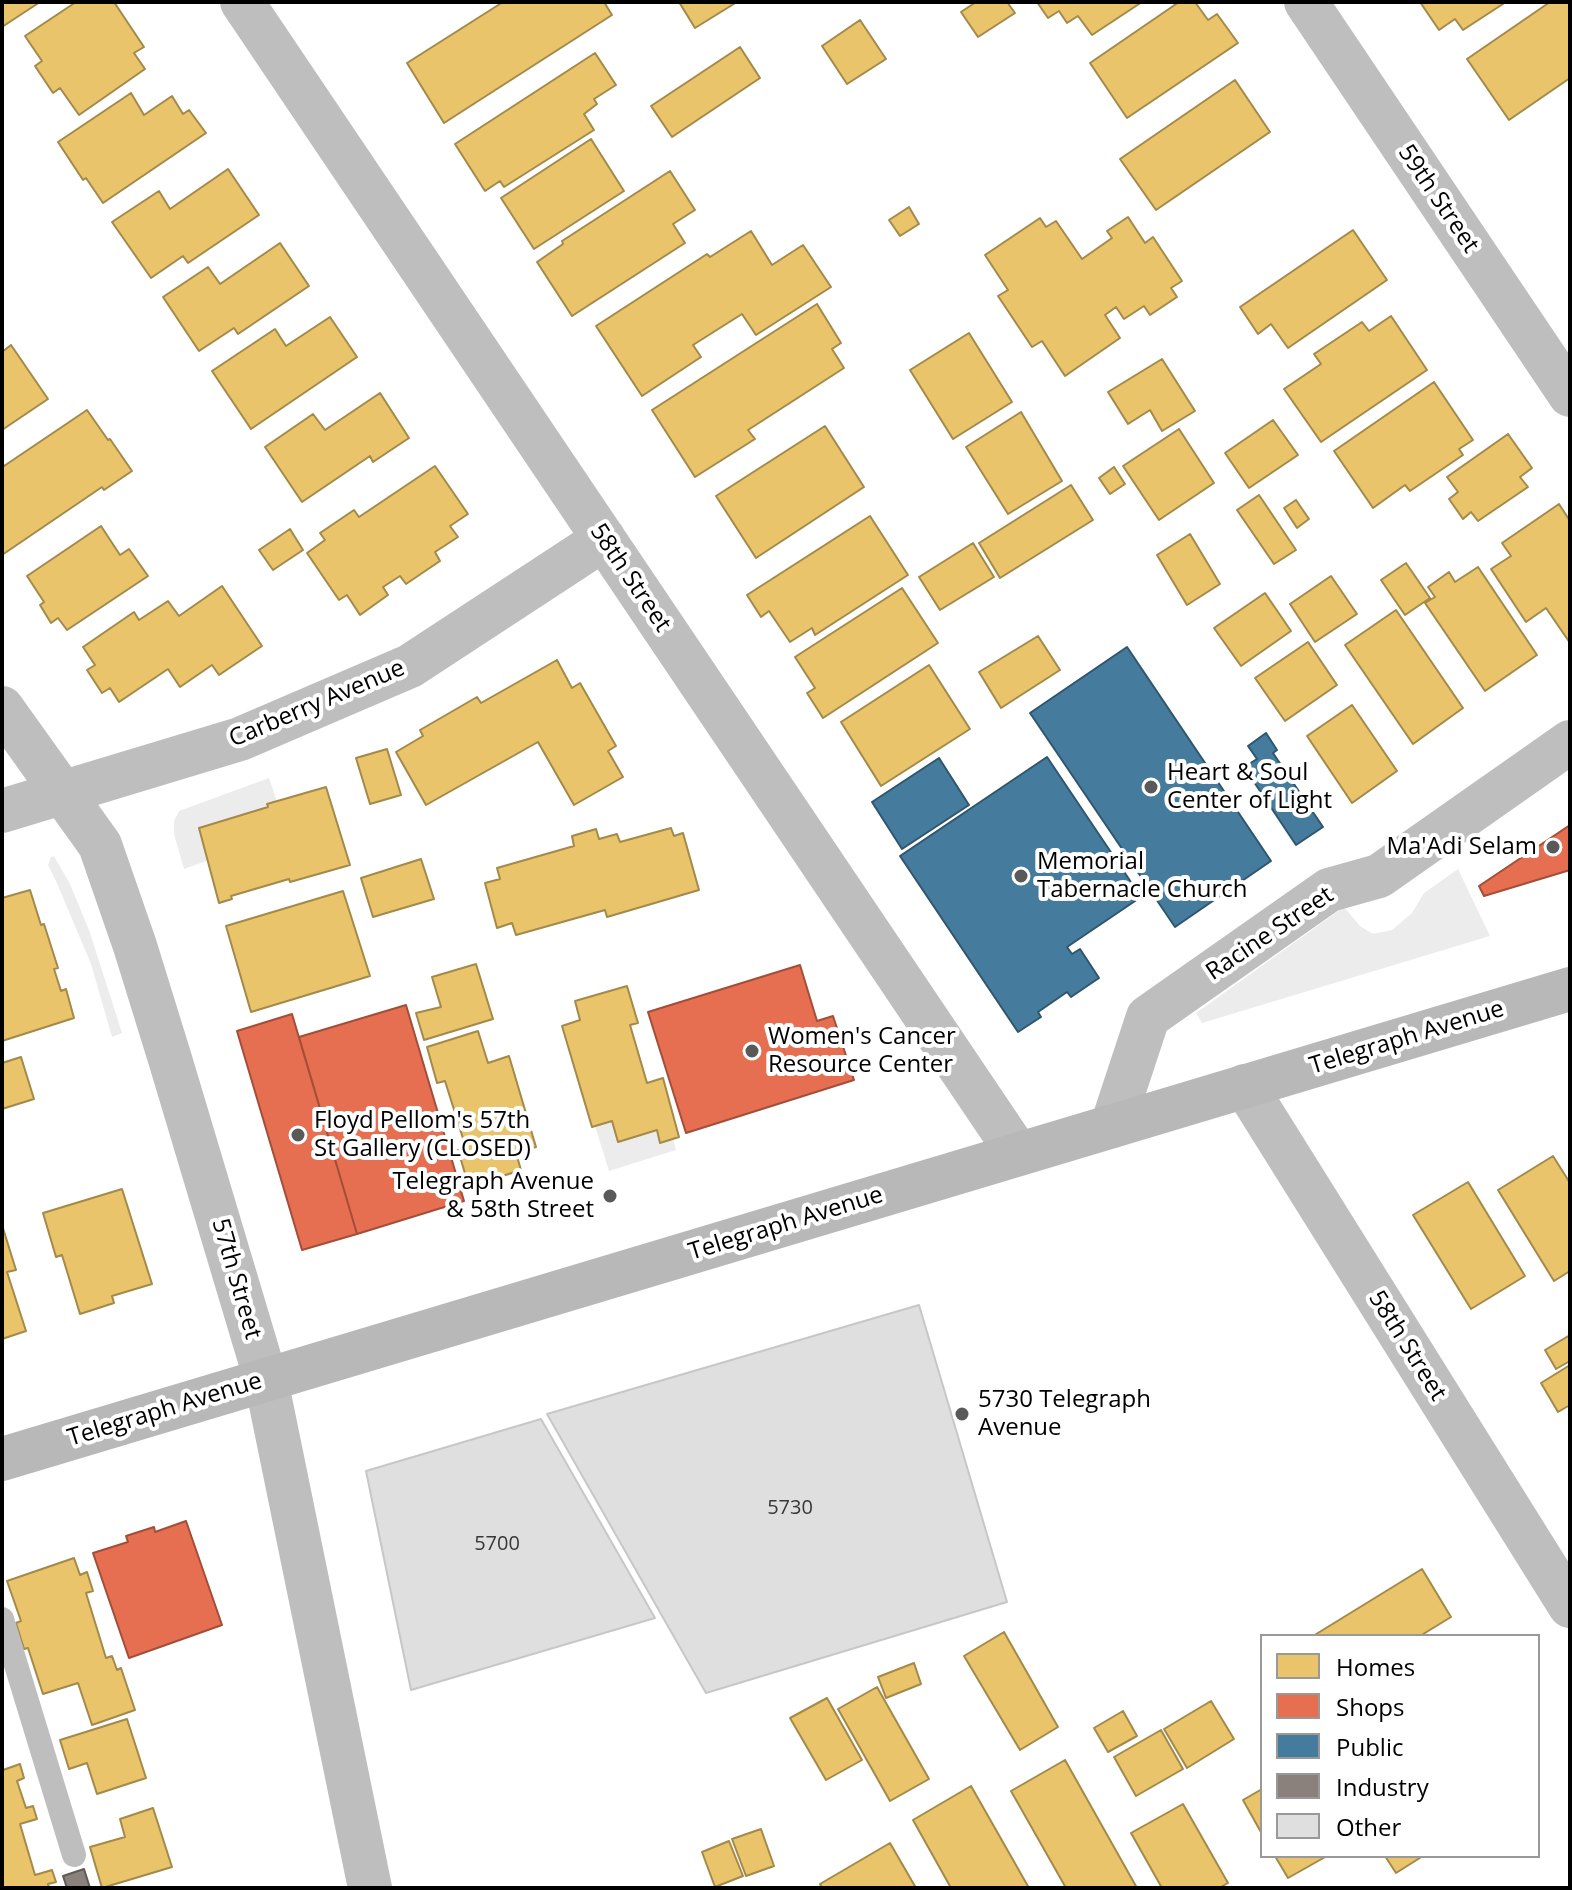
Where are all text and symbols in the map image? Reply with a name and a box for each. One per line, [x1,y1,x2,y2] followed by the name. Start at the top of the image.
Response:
[1391,140,1485,258] street label: 59th Street
[583,519,677,637] street label: 58th Street
[225,654,409,754] street label: Carberry Avenue
[1167,759,1332,815] place label: Heart & Soul Center of Light
[1142,778,1160,796] marker: Heart & Soul Center of Light
[1386,833,1537,861] place label: Ma'Adi Selam
[1544,838,1562,856] marker: Ma'Adi Selam
[1037,848,1247,904] place label: Memorial Tabernacle Church
[1012,867,1030,885] marker: Memorial Tabernacle Church
[1201,881,1339,987] street label: Racine Street
[1306,995,1508,1081] street label: Telegraph Avenue
[768,1023,956,1079] place label: Women's Cancer Resource Center
[743,1042,761,1060] marker: Women's Cancer Resource Center
[314,1107,531,1163] place label: Floyd Pellom's 57th St Gallery (CLOSED)
[289,1126,307,1144] marker: Floyd Pellom's 57th St Gallery (CLOSED)
[392,1168,594,1224] place label: Telegraph Avenue & 58th Street
[685,1181,887,1267] street label: Telegraph Avenue
[601,1187,619,1205] marker: Telegraph Avenue & 58th Street
[205,1215,267,1343] street label: 57th Street
[1362,1286,1452,1406] street label: 58th Street
[64,1367,266,1453] street label: Telegraph Avenue
[978,1386,1151,1442] place label: 5730 Telegraph Avenue
[953,1405,971,1423] marker: 5730 Telegraph Avenue
[767,1496,813,1520] house number: 5730
[474,1532,520,1556] house number: 5700
[1260,1634,1540,1858] legend
[1336,1650,1415,1683] text: Homes
[1336,1690,1404,1723] text: Shops
[1336,1730,1403,1763] text: Public
[1336,1770,1429,1803] text: Industry
[1336,1810,1401,1843] text: Other

